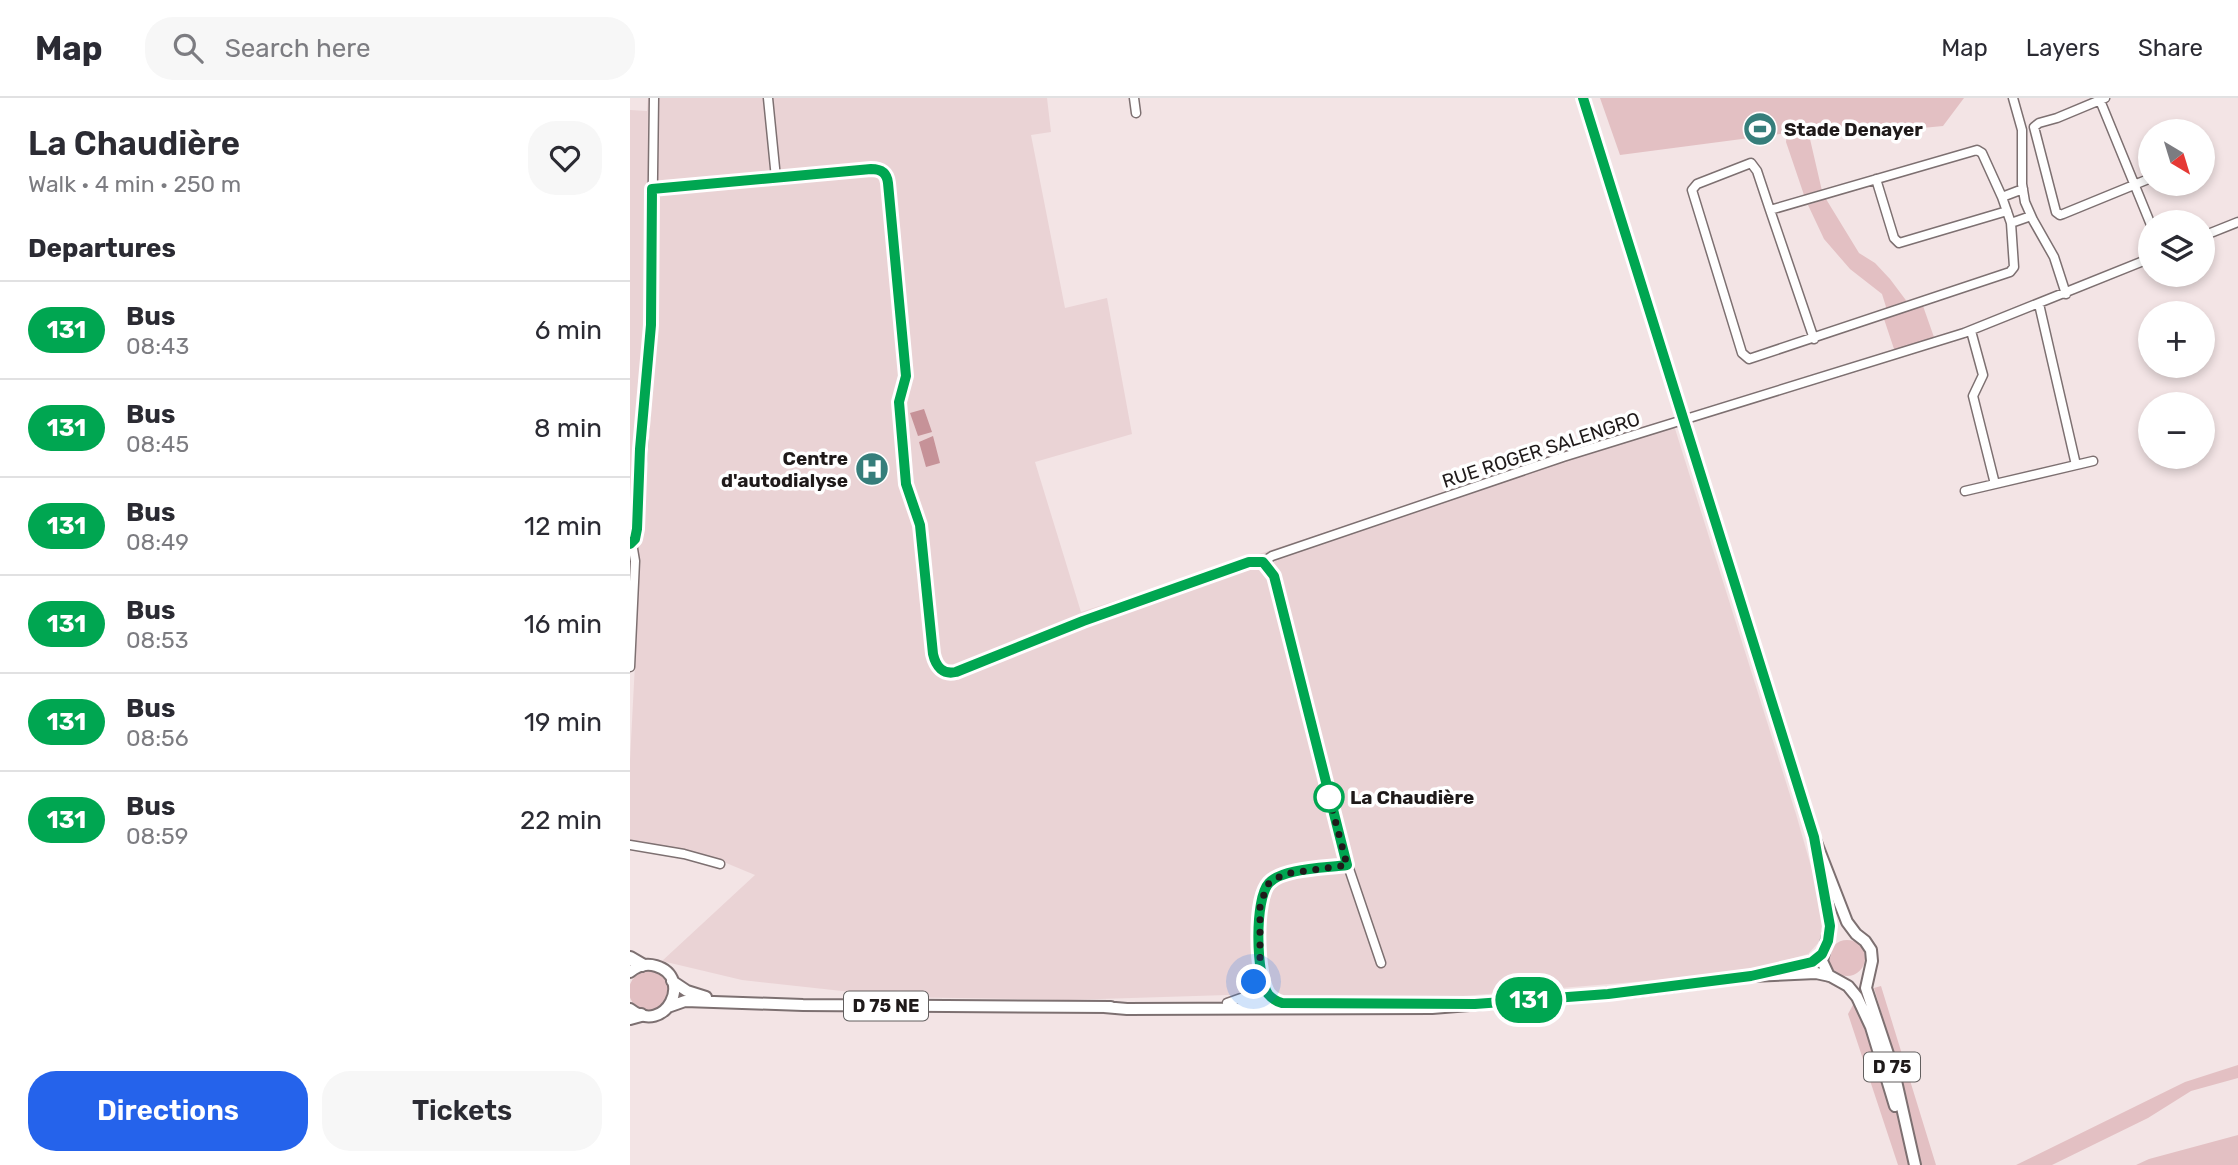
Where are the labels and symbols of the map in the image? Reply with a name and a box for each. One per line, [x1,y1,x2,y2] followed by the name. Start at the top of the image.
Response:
[1741,110,1779,148] sports icon: Stade Denayer
[1784,118,1923,141] place label: Stade Denayer
[2138,119,2216,196] north arrow
[1439,407,1643,493] street label: RUE ROGER SALENGRO
[721,447,848,492] place label: Centre d'autodialyse
[853,450,891,488] hospital icon: Centre d'autodialyse
[1314,782,1344,812] marker: La Chaudière
[1350,786,1474,809] place label: La Chaudière
[1236,964,1271,999] your location
[1489,977,1569,1023] line badge: 131
[844,992,928,1021] road number: D 75 NE
[1864,1052,1920,1082] road number: D 75

